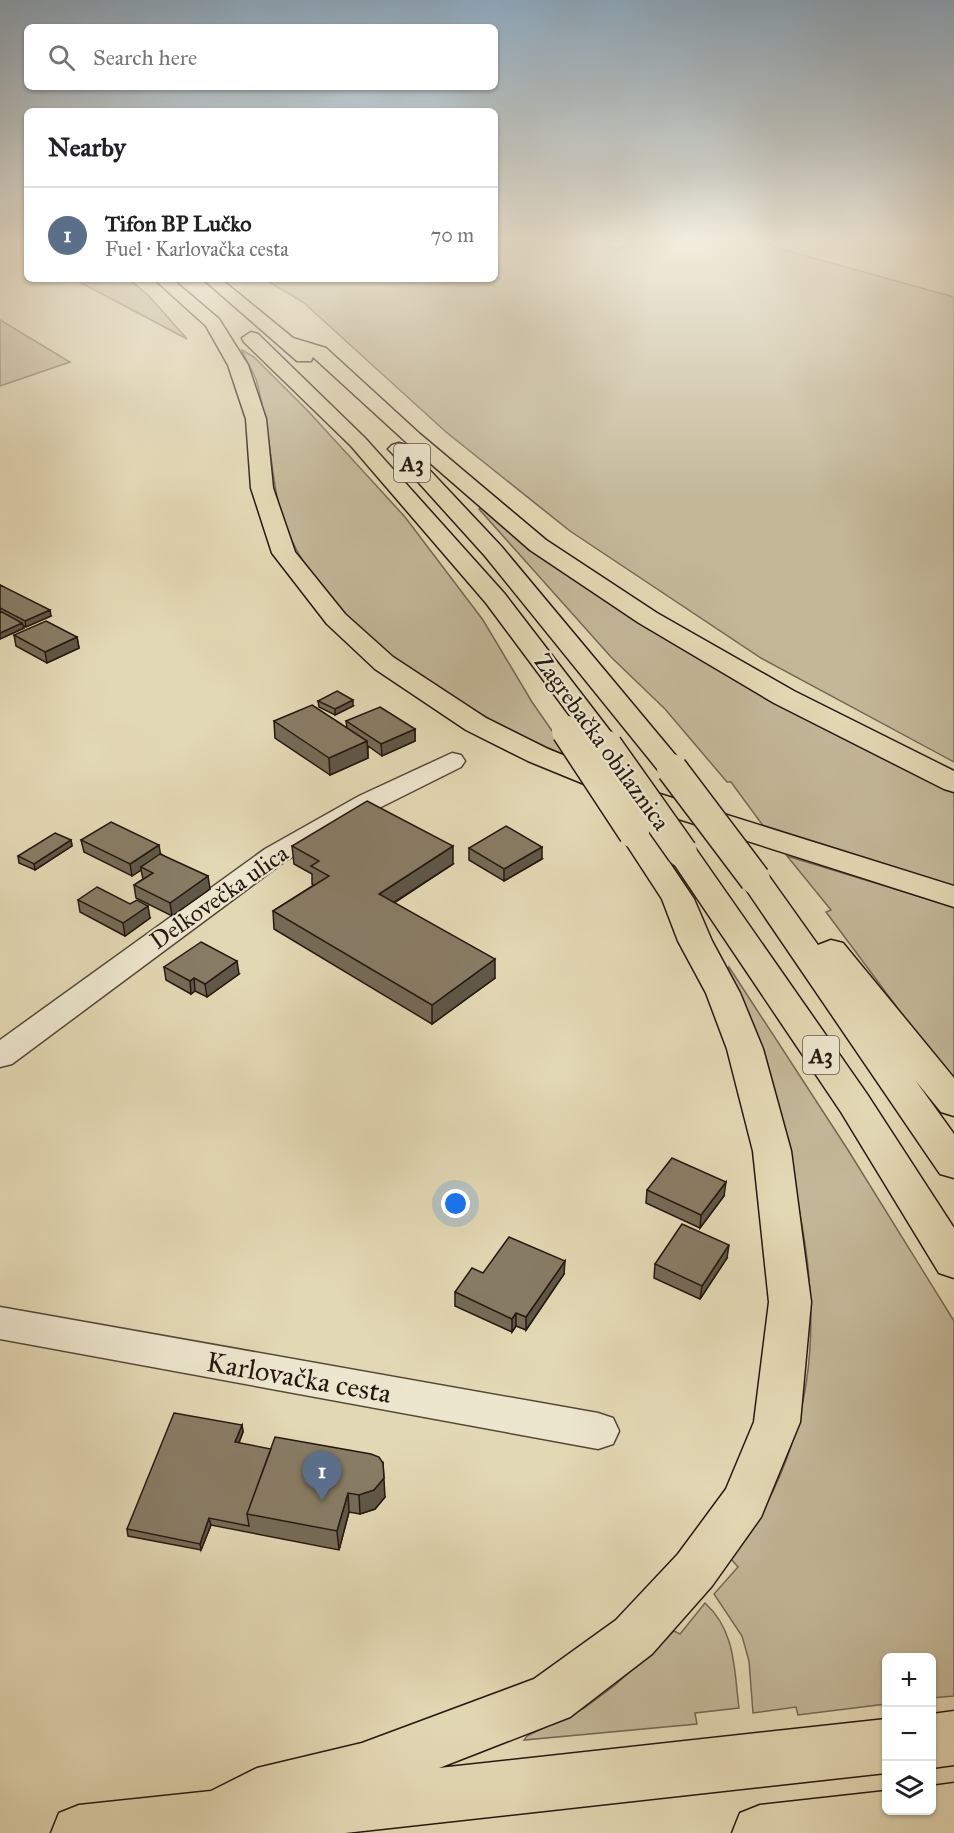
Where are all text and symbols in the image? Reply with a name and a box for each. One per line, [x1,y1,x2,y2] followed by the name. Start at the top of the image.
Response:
[24,24,498,90] search box
[45,41,78,74] icon: search
[93,44,197,71] text: Search here
[48,131,126,163] text: Nearby
[105,210,252,237] text: Tifon BP Lučko
[64,223,71,247] text: 1
[431,223,474,247] text: 70 m
[105,237,289,261] text: Fuel · Karlovačka cesta
[394,444,430,482] road number: A3
[528,648,677,837] street label: Zagrebačka obilaznica
[144,838,295,956] street label: Delkovečka ulica
[803,1036,839,1074] road number: A3
[441,1189,470,1218] your location
[204,1344,394,1411] street label: Karlovačka cesta
[302,1452,342,1501] pin: 1
[882,1653,936,1815] map controls
[882,1653,936,1707] button: +
[882,1707,936,1761] button: −
[882,1761,936,1815] button: layers

